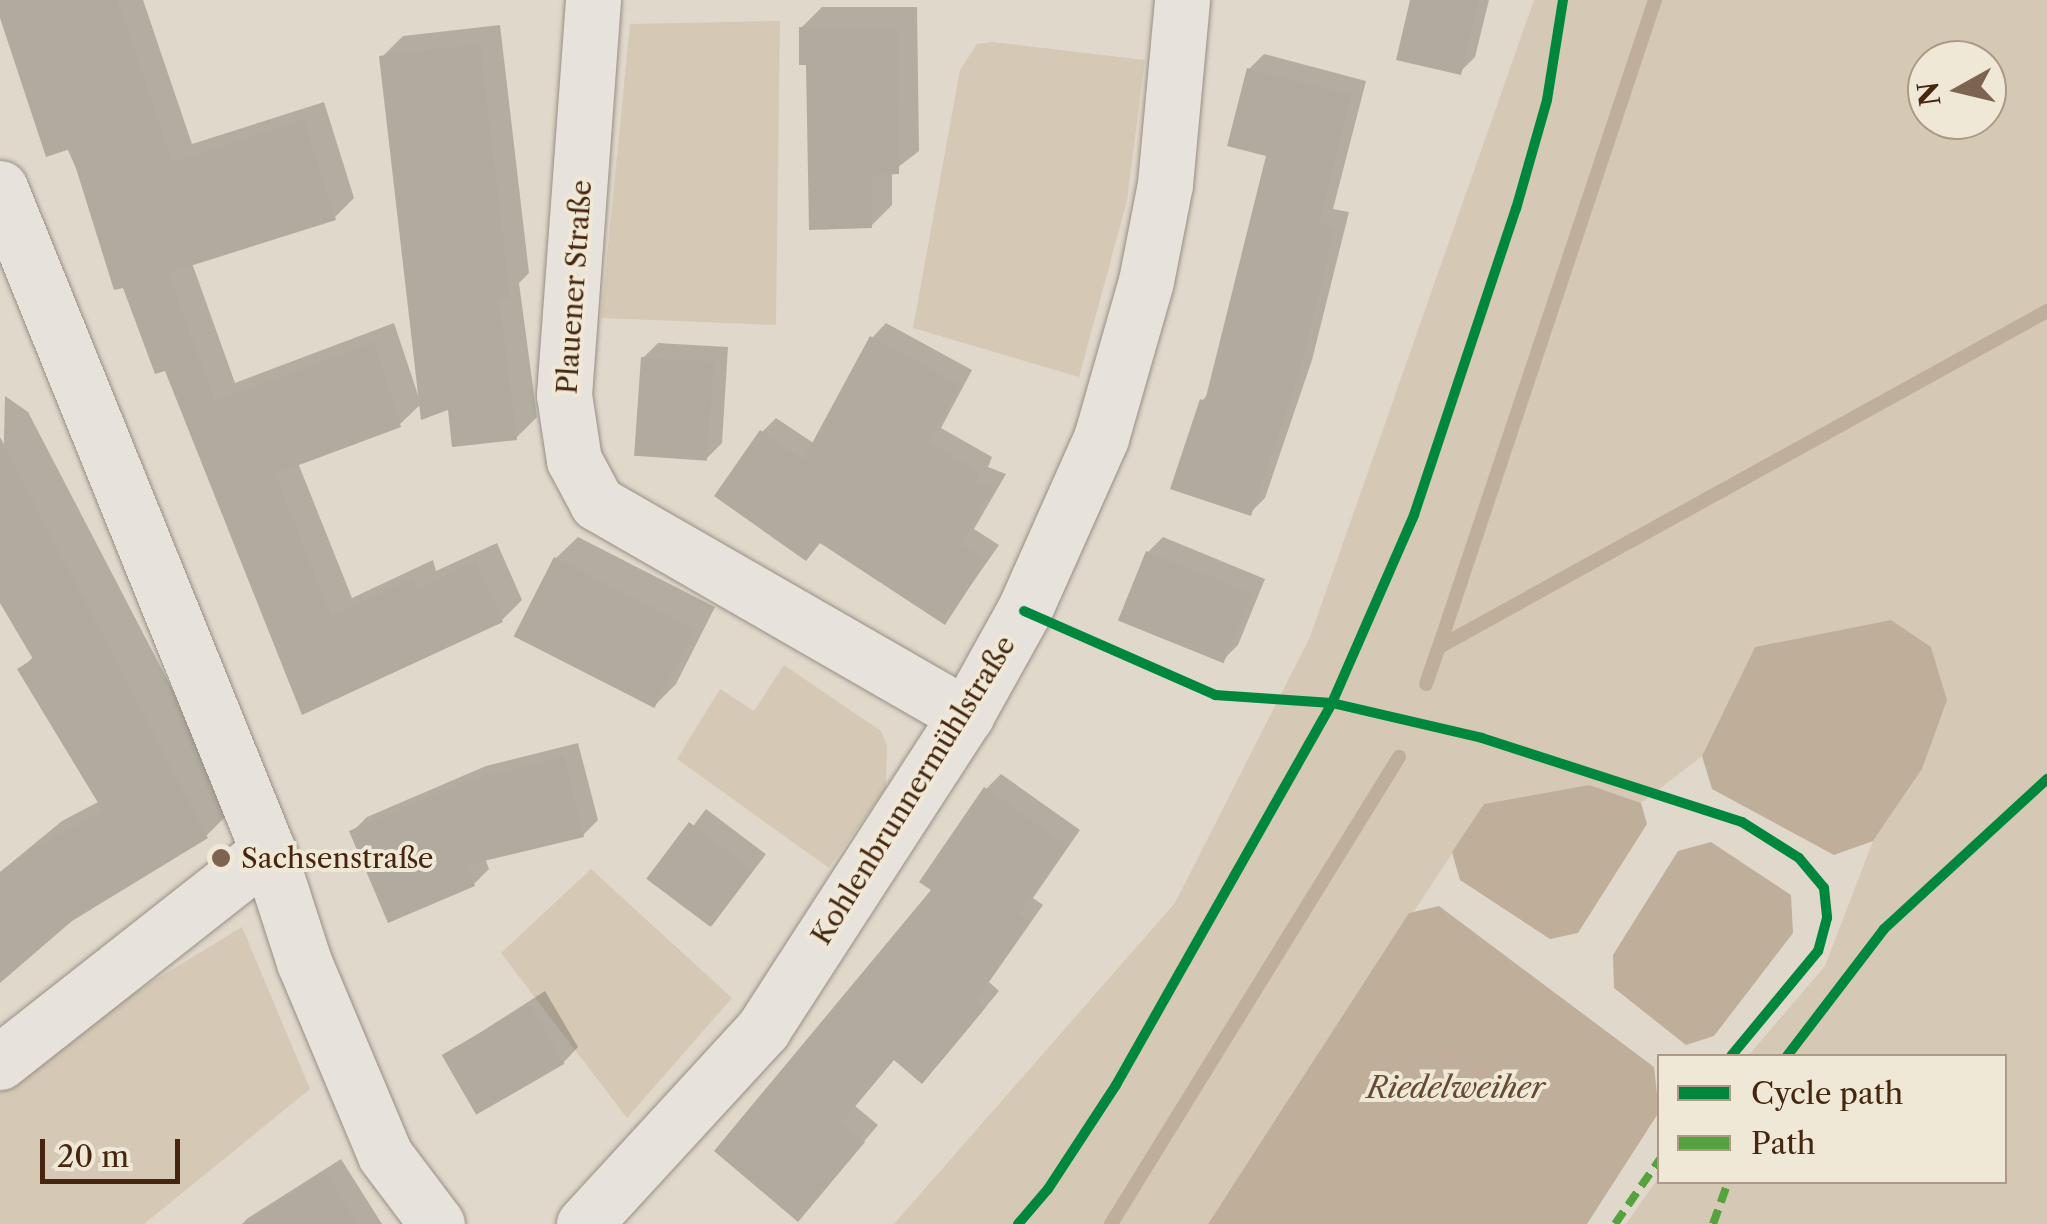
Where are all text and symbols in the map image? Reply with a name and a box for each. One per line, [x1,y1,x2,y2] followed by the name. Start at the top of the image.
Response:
[1907,40,2007,140] north arrow
[1911,79,1948,108] text: N
[550,178,598,396] street label: Plauener Straße
[804,629,1022,951] street label: Kohlenbrunnermühlstraße
[241,841,434,875] place label: Sachsenstraße
[210,847,232,869] marker: Sachsenstraße
[1657,1054,2007,1184] legend
[1367,1070,1545,1106] water label: Riedelweiher
[1751,1075,1903,1112] text: Cycle path
[45,1119,185,1181] scale bar
[1751,1125,1816,1162] text: Path
[57,1138,129,1175] text: 20 m

